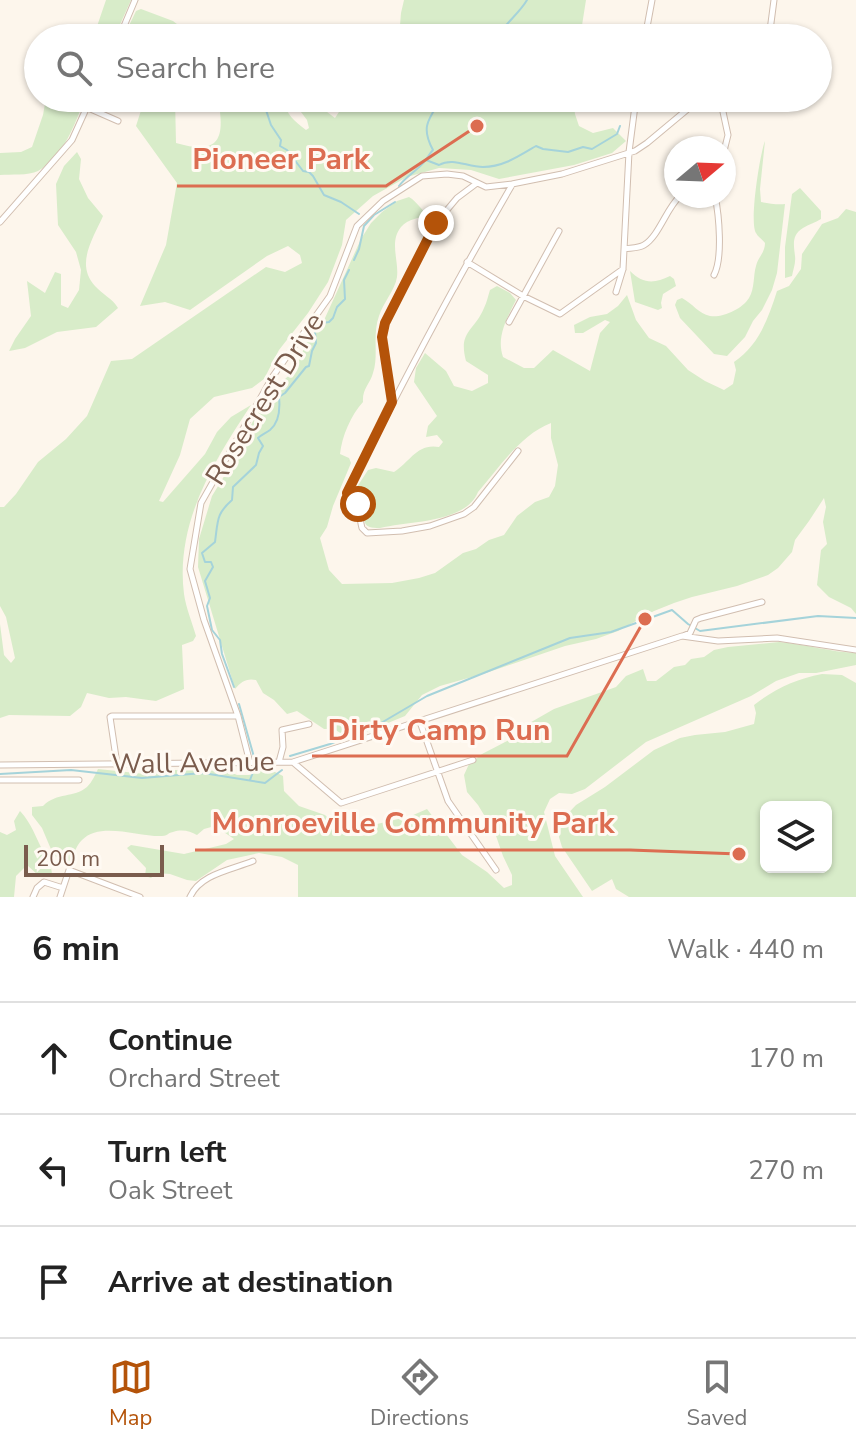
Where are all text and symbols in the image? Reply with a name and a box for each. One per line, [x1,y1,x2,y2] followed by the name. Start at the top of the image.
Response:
[24,24,832,112] search box
[52,46,96,90] icon: search
[116,48,275,89] text: Search here
[177,132,386,186] callout: Pioneer Park
[664,136,736,208] north arrow
[192,139,371,180] text: Pioneer Park
[418,205,454,241] route end
[197,305,333,493] street label: Rosecrest Drive
[340,486,376,522] route start
[312,702,567,756] callout: Dirty Camp Run
[328,710,550,751] text: Dirty Camp Run
[111,743,275,783] street label: Wall Avenue
[195,796,630,850] callout: Monroeville Community Park
[760,801,832,873] map controls
[760,801,832,873] button: layers
[211,803,615,844] text: Monroeville Community Park
[24,841,164,877] scale bar
[36,844,100,874] text: 200 m
[32,926,120,972] text: 6 min
[667,932,824,967] text: Walk · 440 m
[108,1020,233,1061] text: Continue
[32,1036,76,1080] icon: ahead
[748,1041,824,1076] text: 170 m
[108,1061,280,1096] text: Orchard Street
[108,1132,226,1173] text: Turn left
[32,1148,76,1192] icon: left
[748,1153,824,1188] text: 270 m
[108,1173,232,1208] text: Oak Street
[32,1260,76,1304] icon: arrive
[108,1262,393,1303] text: Arrive at destination
[109,1355,153,1433] tab: Map
[370,1355,469,1433] tab: Directions
[687,1355,747,1433] tab: Saved

